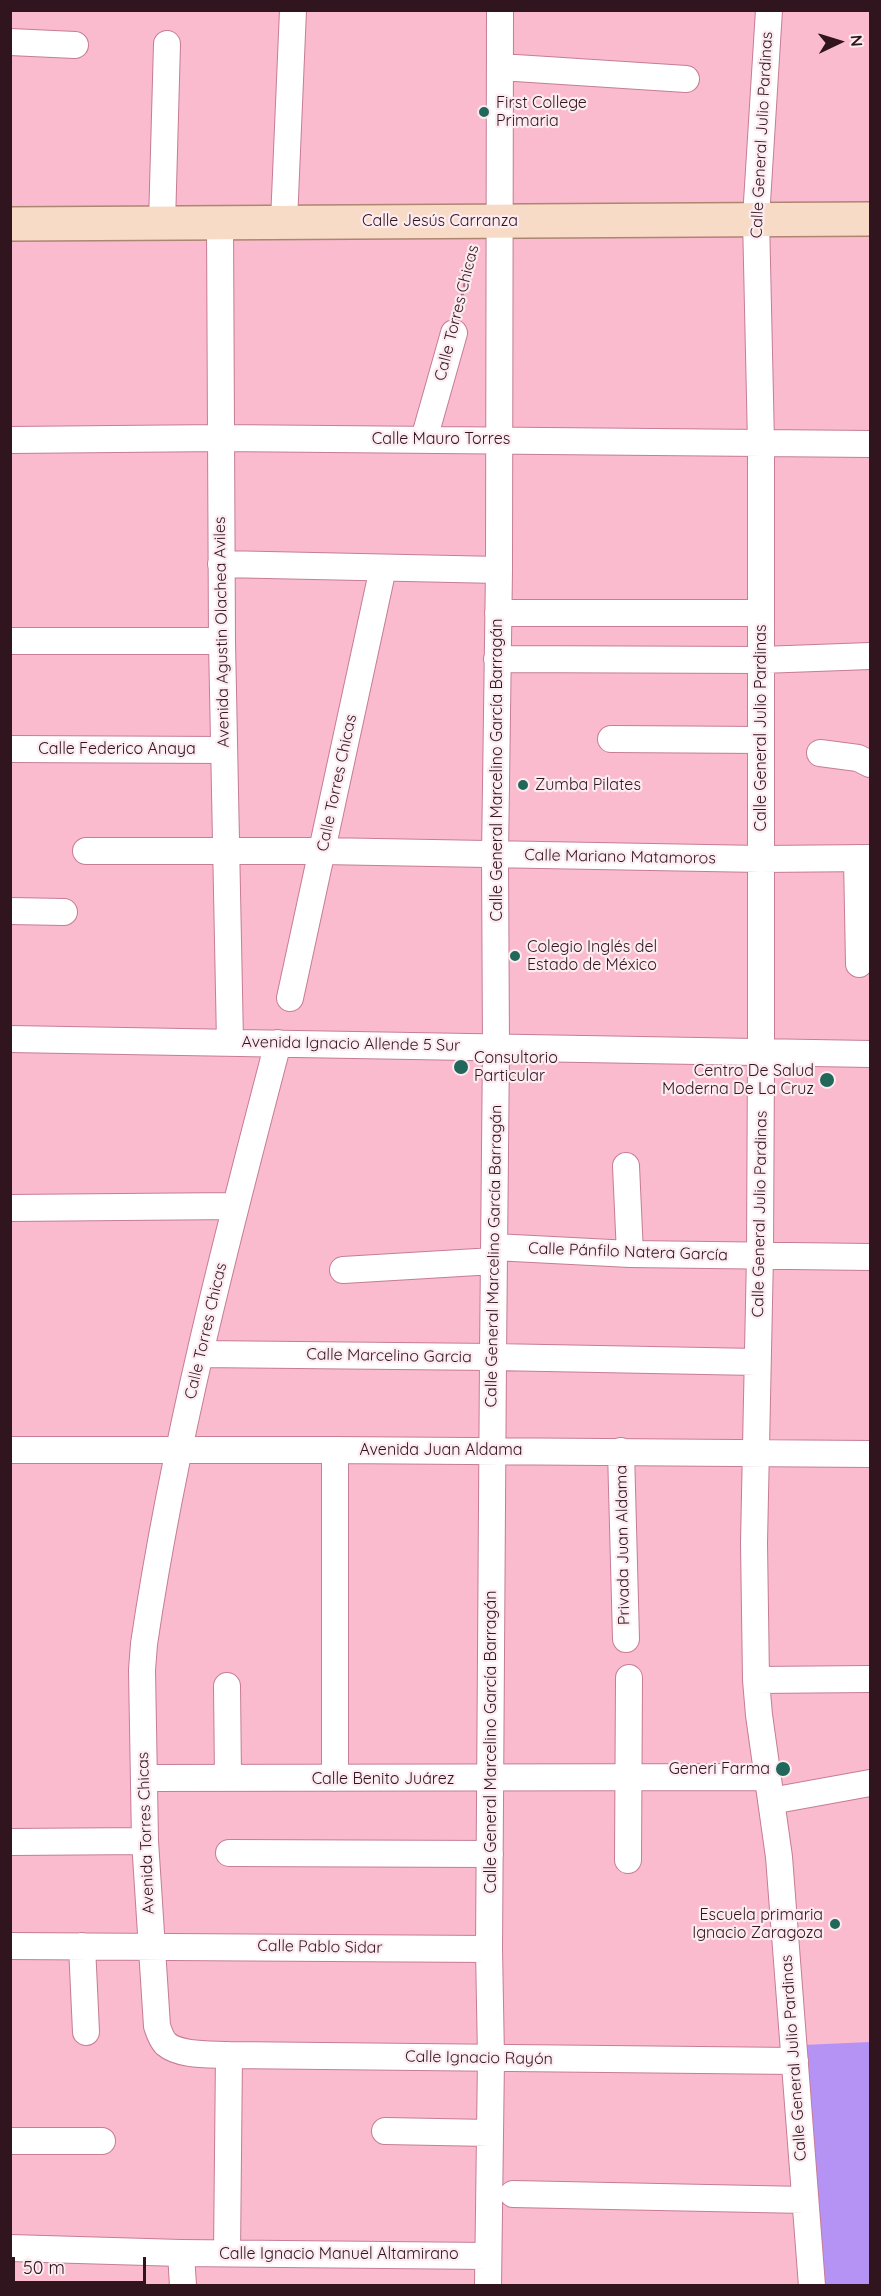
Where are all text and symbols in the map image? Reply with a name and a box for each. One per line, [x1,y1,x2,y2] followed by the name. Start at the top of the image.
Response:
[809,12,869,72] north arrow
[747,31,777,239] street label: Calle General Julio Pardinas
[847,34,867,47] text: N
[496,93,587,131] place label: First College Primaria
[477,105,491,119] marker: First College Primaria
[362,211,518,231] street label: Calle Jesús Carranza
[431,243,483,383] street label: Calle Torres Chicas
[372,429,510,449] street label: Calle Mauro Torres
[210,516,234,748] street label: Avenida Agustin Olachea Aviles
[487,619,507,921] street label: Calle General Marcelino García Barragán
[751,625,771,831] street label: Calle General Julio Pardinas
[313,713,361,853] street label: Calle Torres Chicas
[38,739,196,759] street label: Calle Federico Anaya
[535,775,641,795] place label: Zumba Pilates
[516,778,530,792] marker: Zumba Pilates
[524,846,716,868] street label: Calle Mariano Matamoros
[527,937,657,975] place label: Colegio Inglés del Estado de México
[508,949,522,963] marker: Colegio Inglés del Estado de México
[241,1032,461,1056] street label: Avenida Ignacio Allende 5 Sur
[474,1048,558,1086] place label: Consultorio Particular
[452,1058,470,1076] marker: Consultorio Particular
[662,1061,814,1099] place label: Centro De Salud Moderna De La Cruz
[818,1071,836,1089] marker: Centro De Salud Moderna De La Cruz
[482,1104,506,1408] street label: Calle General Marcelino García Barragán
[749,1110,771,1318] street label: Calle General Julio Pardinas
[528,1239,728,1265] street label: Calle Pánfilo Natera García
[181,1261,231,1401] street label: Calle Torres Chicas
[306,1345,472,1367] street label: Calle Marcelino Garcia
[360,1440,522,1460] street label: Avenida Juan Aldama
[612,1465,634,1625] street label: Privada Juan Aldama
[481,1591,501,1893] street label: Calle General Marcelino García Barragán
[134,1751,158,1915] street label: Avenida Torres Chicas
[669,1759,770,1779] place label: Generi Farma
[774,1760,792,1778] marker: Generi Farma
[312,1769,454,1789] street label: Calle Benito Juárez
[692,1905,823,1943] place label: Escuela primaria Ignacio Zaragoza
[828,1917,842,1931] marker: Escuela primaria Ignacio Zaragoza
[257,1936,383,1958] street label: Calle Pablo Sidar
[777,1954,811,2162] street label: Calle General Julio Pardinas
[405,2047,553,2069] street label: Calle Ignacio Rayón
[219,2244,459,2264] street label: Calle Ignacio Manuel Altamirano
[15,2245,148,2283] scale bar
[23,2256,65,2279] text: 50 m

